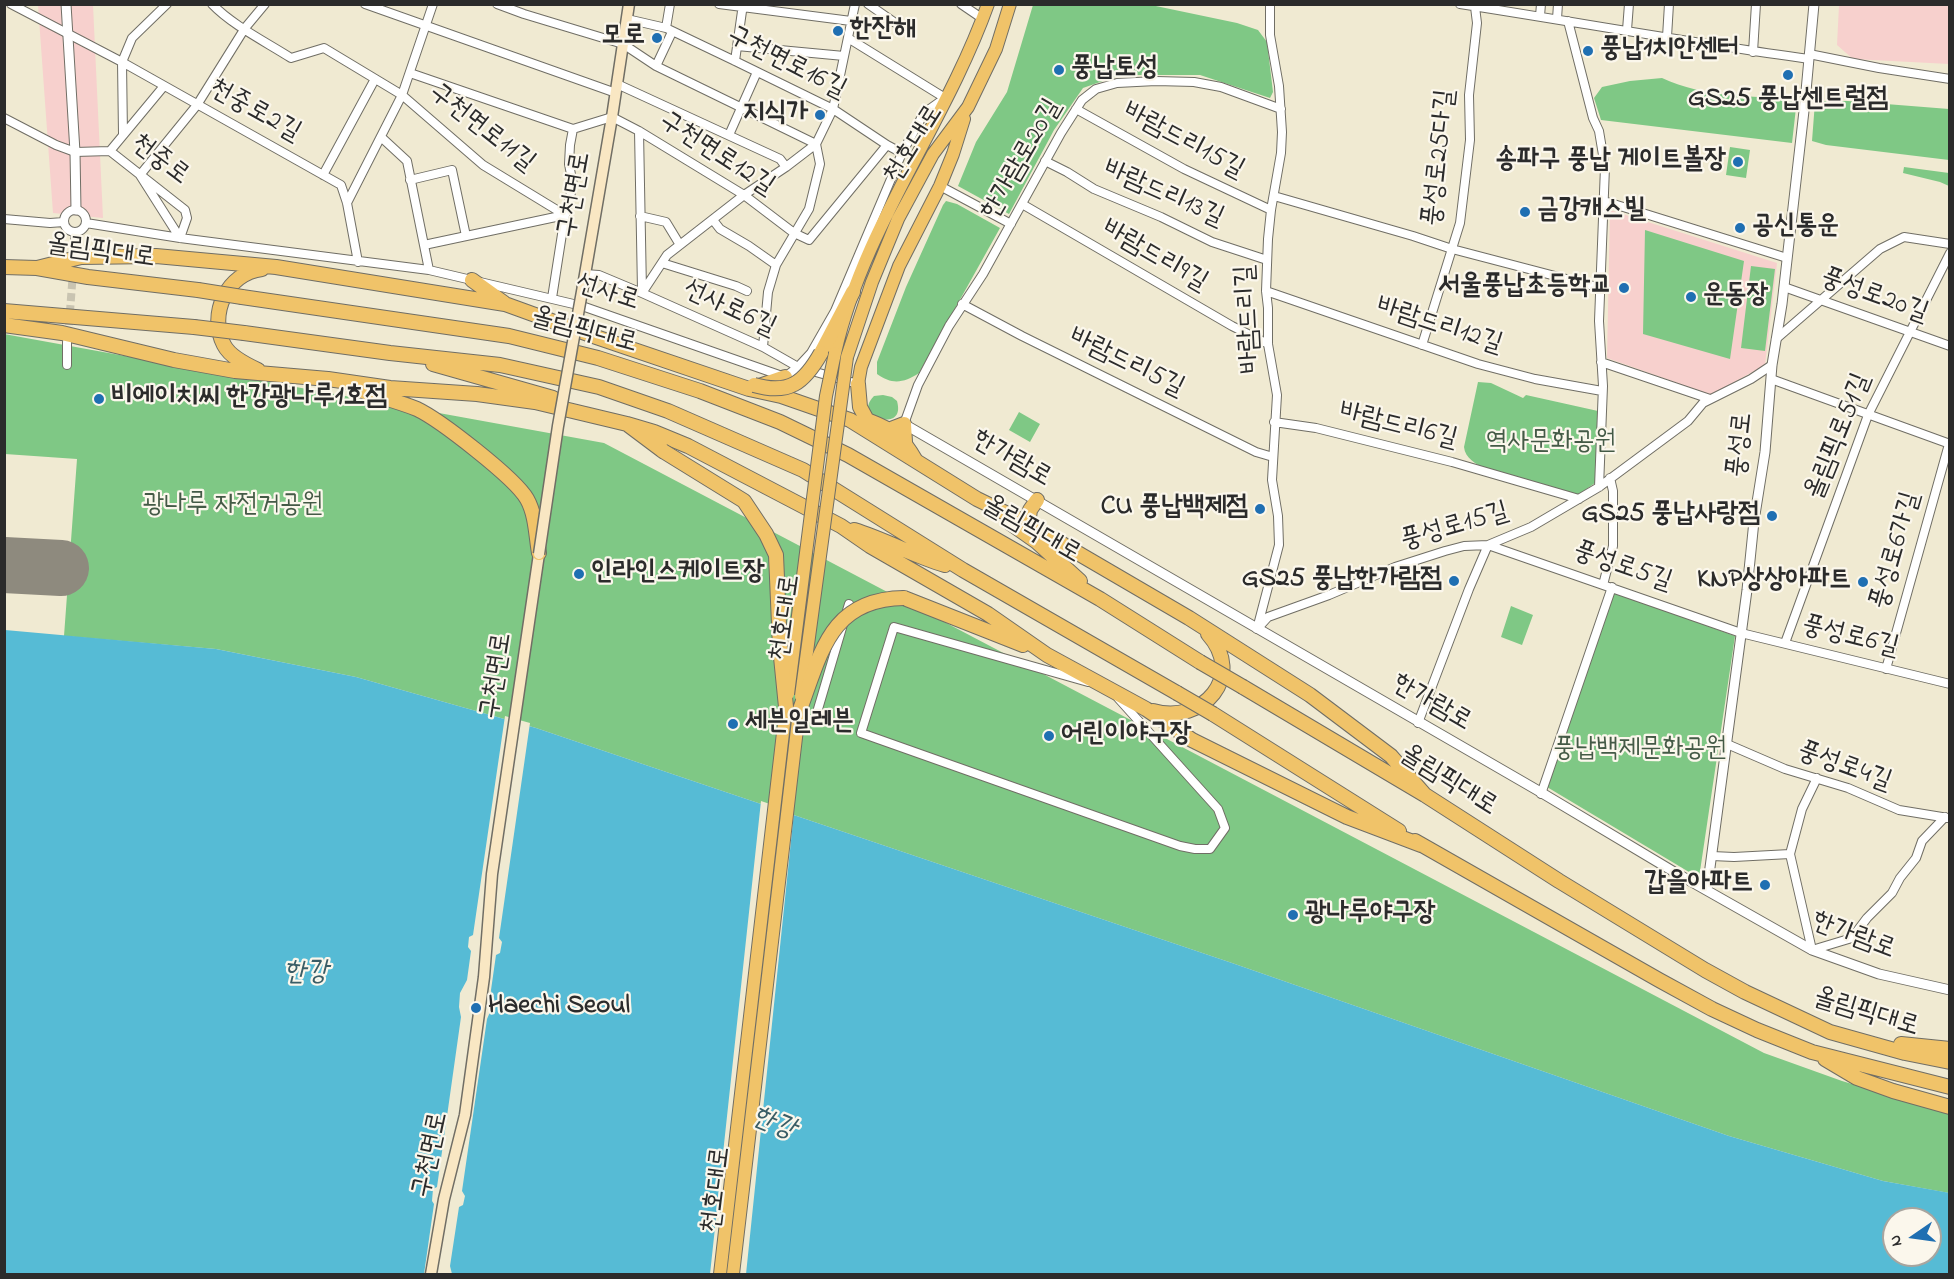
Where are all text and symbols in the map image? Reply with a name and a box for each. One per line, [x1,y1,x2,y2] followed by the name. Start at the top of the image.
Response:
[850,15,915,47] place label: 한잔해
[721,20,851,108] street label: 구천면로16길
[602,22,645,54] place label: 모로
[831,24,845,38] marker: 한잔해
[650,31,664,45] marker: 모로
[1600,35,1739,67] place label: 풍납1치안센터
[1581,44,1595,58] marker: 풍납1치안센터
[1071,54,1158,86] place label: 풍납토성
[1052,63,1066,77] marker: 풍납토성
[1781,68,1795,82] marker: GS25 풍납센트럴점
[202,74,306,150] street label: 천중로2길
[421,78,541,180] street label: 구천면로11길
[1688,85,1888,117] place label: GS25 풍납센트럴점
[1418,88,1464,228] street label: 풍성로25다길
[976,94,1070,226] street label: 한가람로20길
[1117,97,1249,187] street label: 바람드리15길
[743,99,808,131] place label: 지식가
[878,100,952,190] street label: 천호대로
[652,106,780,204] street label: 구천면로12길
[813,108,827,122] marker: 지식가
[123,128,195,194] street label: 천중로
[1495,146,1726,178] place label: 송파구 풍납 게이트볼장
[553,149,599,241] street label: 구천면로
[1098,154,1228,236] street label: 바람드리13길
[1731,155,1745,169] marker: 송파구 풍납 게이트볼장
[1537,196,1646,228] place label: 금강캐스빌
[1518,205,1532,219] marker: 금강캐스빌
[1752,212,1839,244] place label: 공신통운
[1095,214,1213,300] street label: 바람드리9길
[1733,221,1747,235] marker: 공신통운
[45,229,157,277] street label: 올림픽대로
[1816,263,1932,331] street label: 풍성로20길
[1231,264,1269,374] street label: 바람드리길
[571,269,643,319] street label: 선사로
[1438,272,1612,304] place label: 서울풍납초등학교
[677,274,781,346] street label: 선사로6길
[1617,281,1631,295] marker: 서울풍납초등학교
[1703,281,1768,313] place label: 운동장
[1684,290,1698,304] marker: 운동장
[1372,291,1506,363] street label: 바람드리12길
[527,302,641,362] street label: 올림픽대로
[1063,322,1189,406] street label: 바람드리5길
[1800,369,1880,505] street label: 올림픽로51길
[111,383,387,415] place label: 비에이치씨 한강광나루1호점
[92,392,106,406] marker: 비에이치씨 한강광나루1호점
[1336,397,1460,457] street label: 바람드리6길
[1722,411,1762,479] street label: 풍성로
[965,424,1057,496] street label: 한가람로
[1486,428,1616,460] park label: 역사문화공원
[1865,489,1929,613] street label: 풍성로6가길
[976,490,1086,572] street label: 올림픽대로
[143,491,323,523] park label: 광나루 자전거공원
[1101,493,1248,525] place label: CU 풍납백제점
[1397,497,1513,559] street label: 풍성로15길
[1581,500,1760,532] place label: GS25 풍납사랑점
[1253,502,1267,516] marker: CU 풍납백제점
[1765,509,1779,523] marker: GS25 풍납사랑점
[1568,536,1676,600] street label: 풍성로5길
[591,558,765,590] place label: 인라인스케이트장
[1242,565,1442,597] place label: GS25 풍납한가람점
[1697,566,1851,598] place label: KNP상상아파트
[572,567,586,581] marker: 인라인스케이트장
[765,573,809,663] street label: 천호대로
[1447,574,1461,588] marker: GS25 풍납한가람점
[1856,575,1870,589] marker: KNP상상아파트
[1798,610,1902,666] street label: 풍성로6길
[475,631,521,721] street label: 구천면로
[1385,668,1477,740] street label: 한가람로
[745,708,854,740] place label: 세븐일레븐
[726,717,740,731] marker: 세븐일레븐
[1061,720,1191,752] place label: 어린이야구장
[1042,729,1056,743] marker: 어린이야구장
[1553,735,1727,767] park label: 풍납백제문화공원
[1792,736,1896,800] street label: 풍성로4길
[1393,739,1503,825] street label: 올림픽대로
[1644,869,1753,901] place label: 갑을아파트
[1758,878,1772,892] marker: 갑을아파트
[1305,899,1435,931] place label: 광나루야구장
[1807,906,1899,968] street label: 한가람로
[1286,908,1300,922] marker: 광나루야구장
[283,957,329,991] water label: 한강
[1809,983,1923,1045] street label: 올림픽대로
[488,992,630,1024] place label: Haechi Seoul
[469,1001,483,1015] marker: Haechi Seoul
[746,1101,800,1149] water label: 한강
[407,1109,457,1201] street label: 구천면로
[697,1145,739,1235] street label: 천호대로
[1882,1207,1942,1267] north arrow
[1884,1233,1909,1249] text: N

